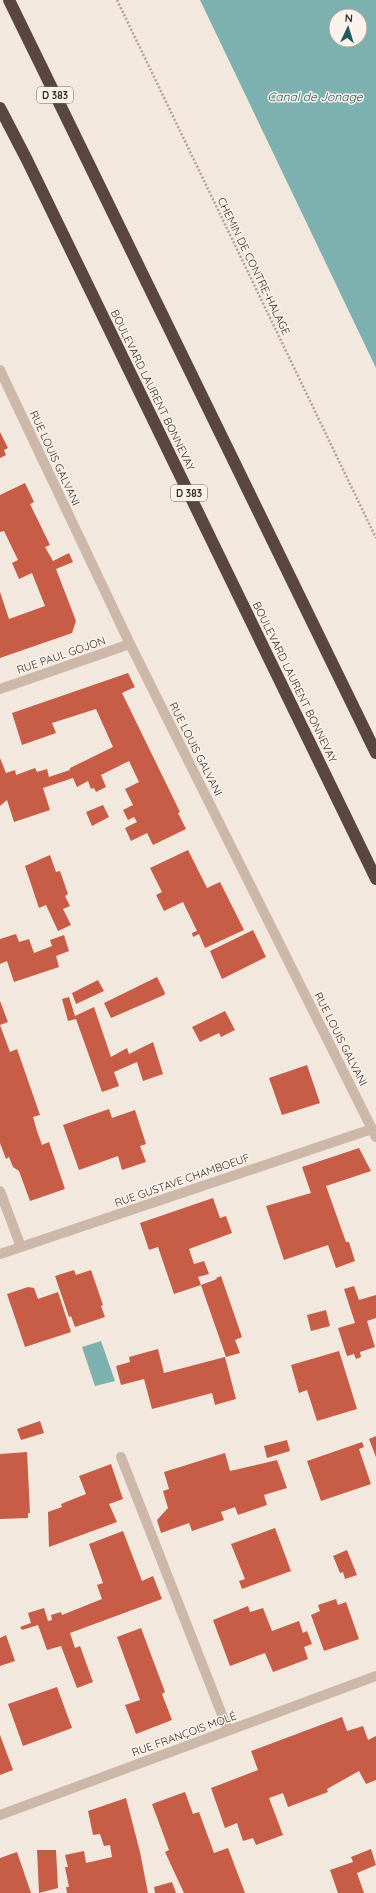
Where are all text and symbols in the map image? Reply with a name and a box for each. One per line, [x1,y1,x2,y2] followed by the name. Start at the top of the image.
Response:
[328,8,368,48] north arrow
[344,11,353,25] text: N
[37,87,73,103] road number: D 383
[267,89,364,104] water label: Canal de Jonage
[215,195,293,337] street label: CHEMIN DE CONTRE-HALAGE
[108,307,198,473] street label: BOULEVARD LAURENT BONNEVAY
[27,408,83,508] street label: RUE LOUIS GALVANI
[171,485,207,501] road number: D 383
[250,599,340,765] street label: BOULEVARD LAURENT BONNEVAY
[15,633,107,677] street label: RUE PAUL GOJON
[166,700,226,798] street label: RUE LOUIS GALVANI
[311,990,371,1088] street label: RUE LOUIS GALVANI
[113,1150,251,1210] street label: RUE GUSTAVE CHAMBOEUF
[130,1709,238,1759] street label: RUE FRANÇOIS MOLÉ

